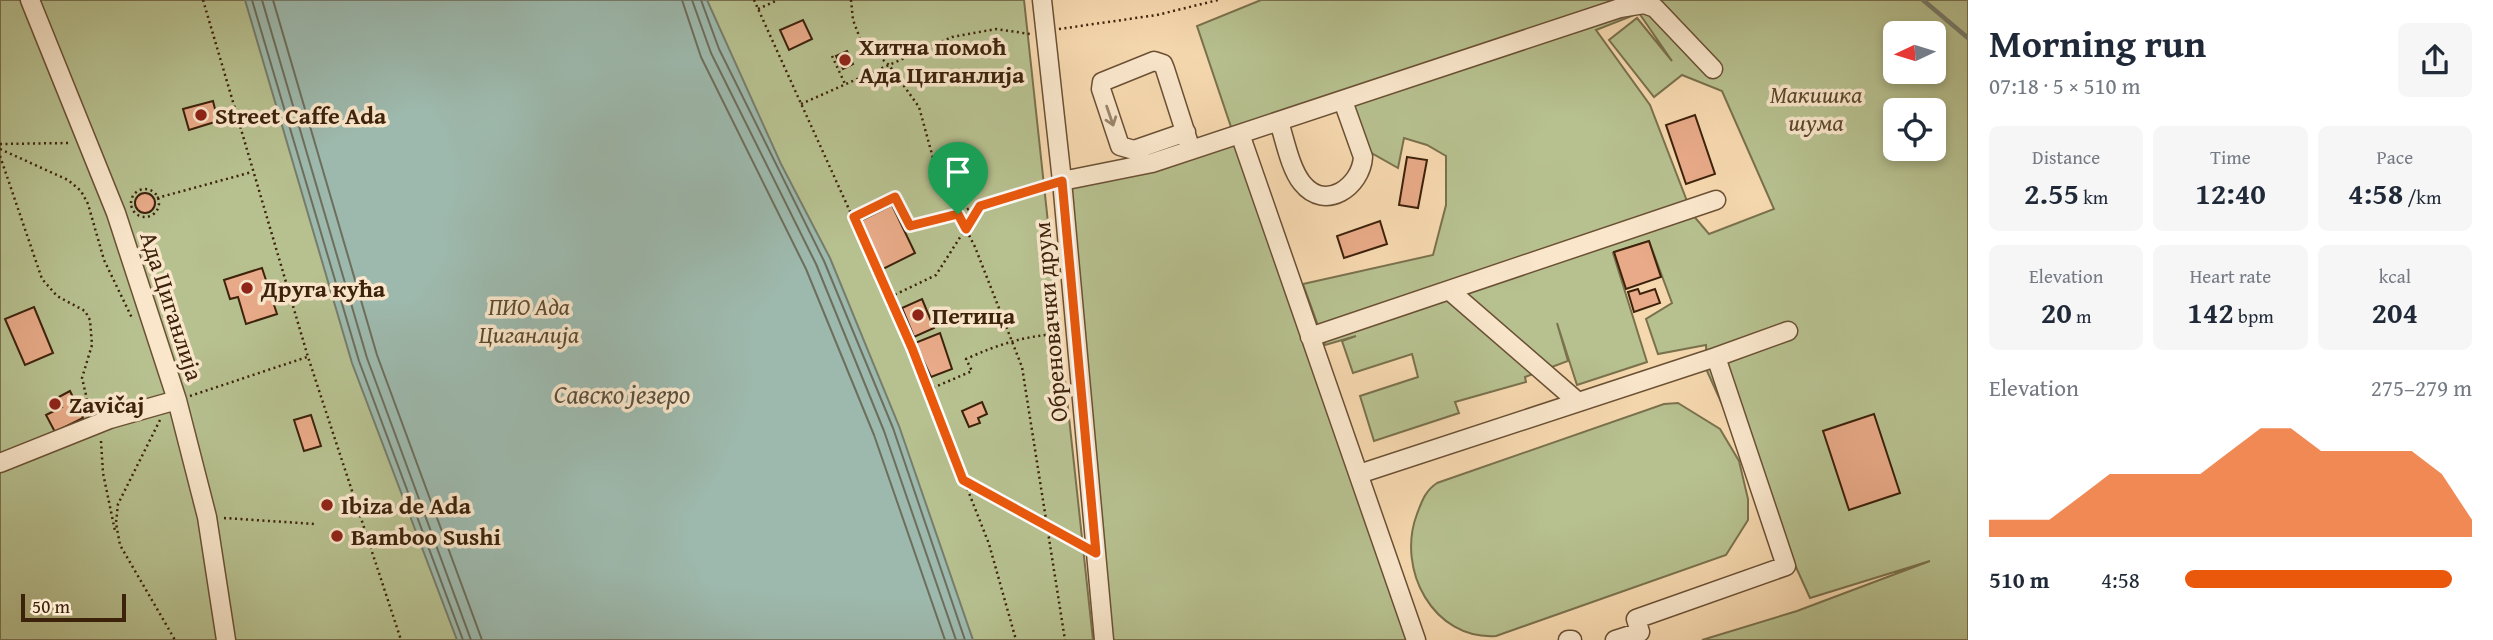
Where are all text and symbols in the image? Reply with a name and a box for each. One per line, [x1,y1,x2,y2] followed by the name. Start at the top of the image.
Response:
[1989,15,2206,71] text: Morning run
[1883,21,1946,84] north arrow
[1883,21,1946,161] map controls
[2398,23,2472,97] button: share
[859,29,1025,92] place label: Хитна помоћ Ада Циганлија
[837,52,853,68] marker: Хитна помоћ Ада Циганлија
[1989,69,2141,102] text: 07:18 · 5 × 510 m
[1770,77,1862,140] park label: Макишка шума
[215,98,387,133] place label: Street Caffe Ada
[1883,98,1946,161] button: locate
[1105,105,1117,127] one-way arrow
[193,107,209,123] marker: Street Caffe Ada
[928,142,988,214] pin
[2032,143,2100,171] text: Distance
[2210,143,2251,171] text: Time
[2377,143,2413,171] text: Pace
[939,153,977,191] icon: arrive
[2024,171,2079,215] text: 2.55
[2195,171,2266,215] text: 12:40
[2348,171,2403,215] text: 4:58
[2079,183,2108,211] text: km
[2403,183,2442,211] text: /km
[1024,221,1076,423] street label: Обреновачки друм
[131,227,213,386] street label: Ада Циганлија
[2029,262,2103,290] text: Elevation
[2190,262,2271,290] text: Heart rate
[2379,262,2411,290] text: kcal
[260,271,386,306] place label: Друга кућа
[239,280,255,296] marker: Друга кућа
[479,289,579,352] park label: ПИО Ада Циганлија
[2041,290,2072,334] text: 20
[2187,290,2234,334] text: 142
[2372,290,2418,334] text: 204
[932,298,1016,333] place label: Петица
[2072,302,2092,330] text: m
[2234,302,2274,330] text: bpm
[910,307,926,323] marker: Петица
[1989,371,2079,404] text: Elevation
[2371,371,2472,404] text: 275–279 m
[554,374,690,413] water label: Савско језеро
[69,387,144,422] place label: Zavičaj
[47,396,63,412] marker: Zavičaj
[341,488,472,523] place label: Ibiza de Ada
[319,497,335,513] marker: Ibiza de Ada
[351,519,501,554] place label: Bamboo Sushi
[329,528,345,544] marker: Bamboo Sushi
[1989,563,2050,596] text: 510 m
[2101,563,2140,596] text: 4:58
[21,591,126,623] scale bar
[32,592,70,620] text: 50 m

